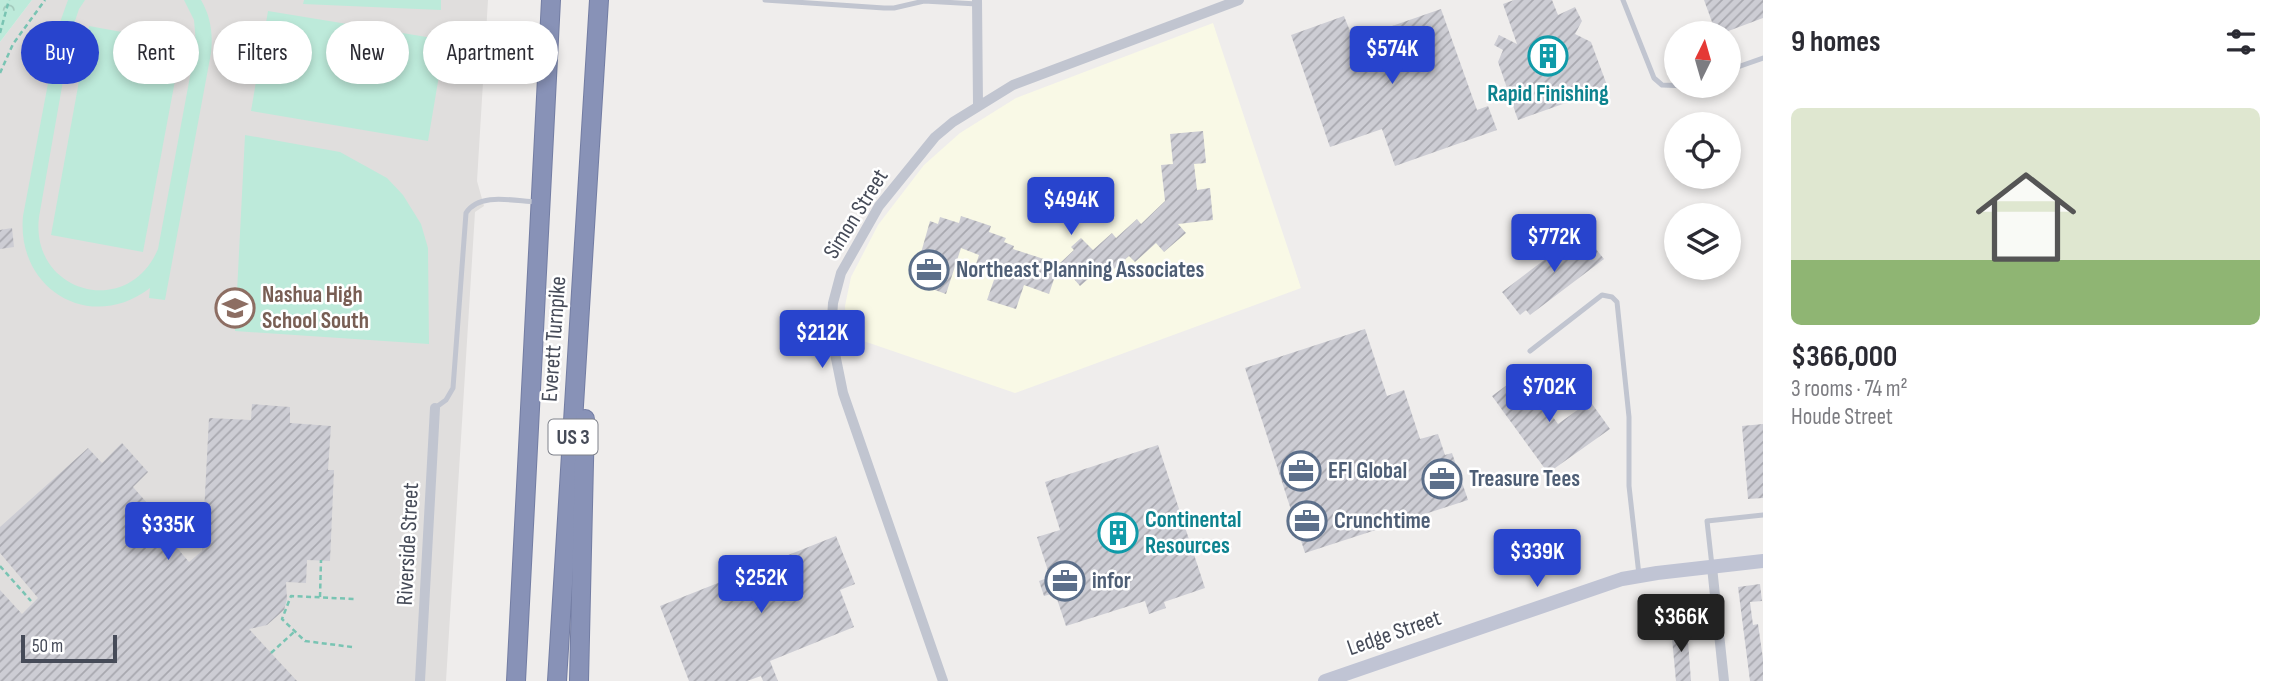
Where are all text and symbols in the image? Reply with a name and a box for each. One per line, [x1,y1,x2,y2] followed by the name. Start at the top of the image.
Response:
[21,21,99,84] chip: Buy
[113,21,199,84] chip: Rent
[213,21,312,84] chip: Filters
[326,21,409,84] chip: New
[423,21,558,84] chip: Apartment
[1664,21,1741,98] north arrow
[1664,21,1741,280] map controls
[2222,23,2260,61] icon: filters
[1791,24,1881,60] text: 9 homes
[1343,27,1441,86] pin: $574K
[1366,35,1418,63] text: $574K
[1527,35,1569,77] building icon: Rapid Finishing
[1487,80,1609,108] place label: Rapid Finishing
[1664,112,1741,189] button: locate
[1963,154,2089,280] icon: home
[818,164,894,264] street label: Simon Street
[1022,177,1120,237] pin: $494K
[1043,186,1099,214] text: $494K
[1664,203,1741,280] button: layers
[1505,215,1603,274] pin: $772K
[1527,223,1581,251] text: $772K
[908,249,950,291] office icon: Northeast Planning Associates
[956,256,1205,284] place label: Northeast Planning Associates
[536,275,572,403] street label: Everett Turnpike
[262,281,369,335] place label: Nashua High School South
[214,287,256,329] school or university icon: Nashua High School South
[773,310,871,370] pin: $212K
[796,319,848,347] text: $212K
[1791,339,1897,375] text: $366,000
[1500,364,1598,424] pin: $702K
[1522,373,1576,401] text: $702K
[1791,375,1908,403] text: 3 rooms · 74 m²
[1791,403,1893,431] text: Houde Street
[548,420,598,454] road number: US 3
[1280,450,1322,492] office icon: EFI Global
[1328,457,1407,485] place label: EFI Global
[1421,458,1463,500] office icon: Treasure Tees
[1469,465,1580,493] place label: Treasure Tees
[391,482,425,606] street label: Riverside Street
[1286,500,1328,542] office icon: Crunchtime
[119,503,217,562] pin: $335K
[1145,506,1241,560] place label: Continental Resources
[1334,507,1431,535] place label: Crunchtime
[141,511,195,539] text: $335K
[1097,512,1139,554] building icon: Continental Resources
[1488,530,1586,589] pin: $339K
[1510,538,1564,566] text: $339K
[712,556,810,615] pin: $252K
[1044,560,1086,602] office icon: infor
[734,564,788,592] text: $252K
[1092,567,1131,595] place label: infor
[1632,594,1730,654] pin: $366K
[1653,603,1709,631] text: $366K
[1343,604,1445,662] street label: Ledge Street
[21,632,117,664] scale bar
[32,635,63,658] text: 50 m

